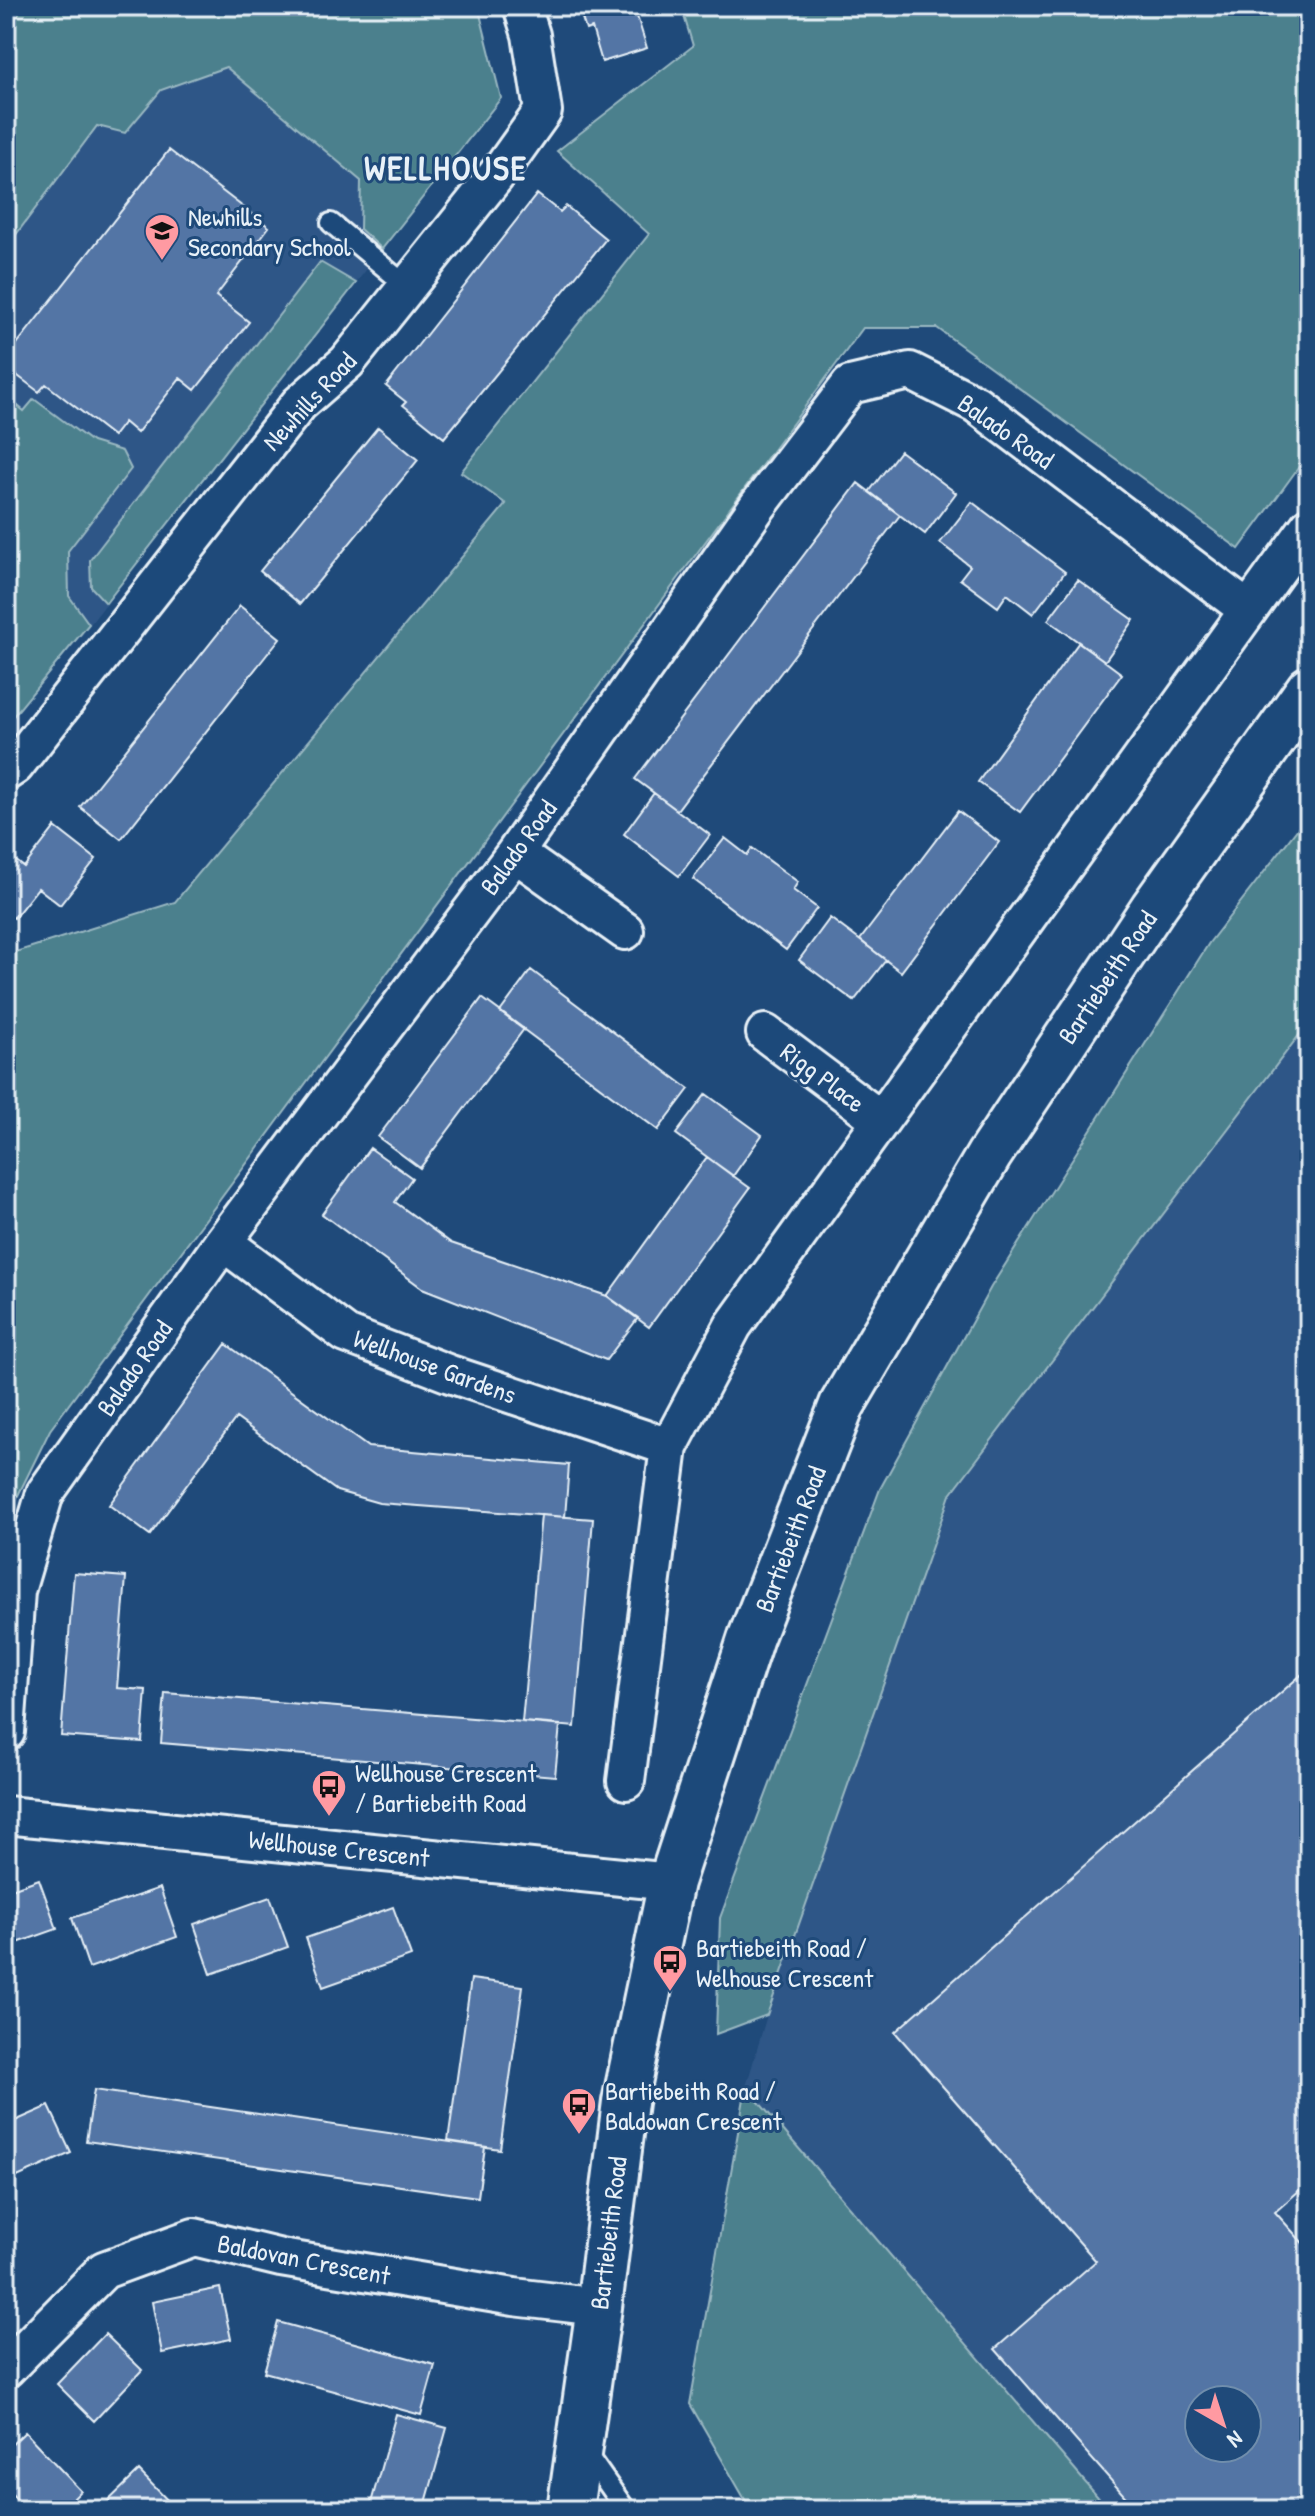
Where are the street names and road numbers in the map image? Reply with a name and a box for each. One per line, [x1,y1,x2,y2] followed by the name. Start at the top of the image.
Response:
[254,344,364,458] street label: Newhills Road
[951,385,1061,477] street label: Balado Road
[472,792,564,902] street label: Balado Road
[1049,903,1165,1051] street label: Bartiebeith Road
[774,1034,872,1120] street label: Rigg Place
[88,1313,180,1423] street label: Balado Road
[349,1320,521,1412] street label: Wellhouse Gardens
[746,1461,834,1617] street label: Bartiebeith Road
[247,1821,432,1875] street label: Wellhouse Crescent
[581,2155,635,2311] street label: Bartiebeith Road
[215,2225,394,2293] street label: Baldovan Crescent

